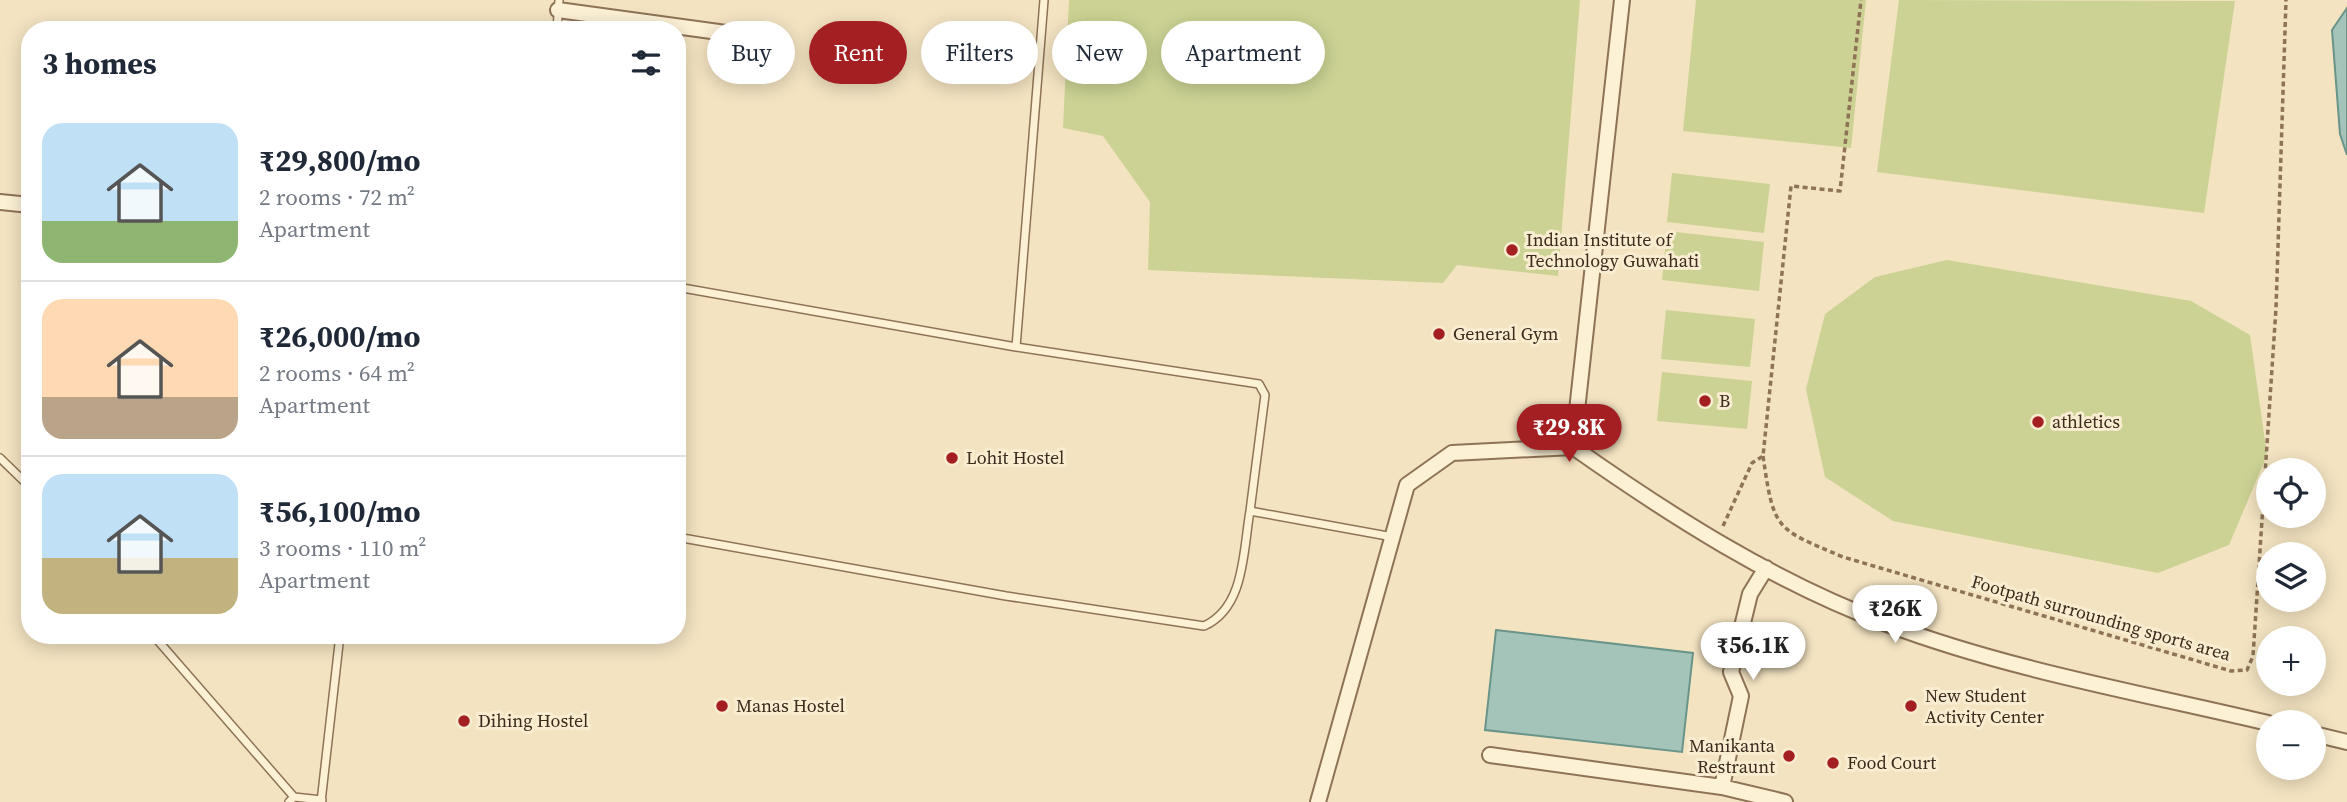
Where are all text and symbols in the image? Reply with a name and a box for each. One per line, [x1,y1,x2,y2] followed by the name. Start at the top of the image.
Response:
[707,21,795,84] chip: Buy
[809,21,907,84] chip: Rent
[921,21,1038,84] chip: Filters
[1052,21,1147,84] chip: New
[1161,21,1325,84] chip: Apartment
[42,43,157,84] text: 3 homes
[627,44,665,82] icon: filters
[259,140,421,181] text: ₹29,800/mo
[98,151,182,235] icon: home
[259,181,415,213] text: 2 rooms · 72 m²
[259,213,370,245] text: Apartment
[1526,227,1699,273] place label: Indian Institute of Technology Guwahati
[1504,242,1520,258] marker: Indian Institute of Technology Guwahati
[259,316,421,357] text: ₹26,000/mo
[1453,321,1558,346] place label: General Gym
[1431,326,1447,342] marker: General Gym
[98,327,182,411] icon: home
[259,357,415,389] text: 2 rooms · 64 m²
[1719,388,1730,413] place label: B
[259,389,370,421] text: Apartment
[1697,393,1713,409] marker: B
[1512,405,1626,464] pin: ₹29.8K
[2052,409,2120,434] place label: athletics
[1533,411,1605,443] text: ₹29.8K
[2030,414,2046,430] marker: athletics
[966,445,1064,470] place label: Lohit Hostel
[944,450,960,466] marker: Lohit Hostel
[2256,458,2326,780] map controls
[2256,458,2326,528] button: locate
[259,491,421,532] text: ₹56,100/mo
[98,502,182,586] icon: home
[259,532,426,564] text: 3 rooms · 110 m²
[2256,542,2326,612] button: layers
[259,564,370,596] text: Apartment
[1969,568,2234,667] street label: Footpath surrounding sports area
[1854,586,1936,645] pin: ₹26K
[1868,592,1922,624] text: ₹26K
[1696,622,1810,682] pin: ₹56.1K
[2256,626,2326,696] button: +
[1717,629,1789,661] text: ₹56.1K
[1925,683,2044,729] place label: New Student Activity Center
[736,693,845,718] place label: Manas Hostel
[714,698,730,714] marker: Manas Hostel
[1903,698,1919,714] marker: New Student Activity Center
[478,708,588,733] place label: Dihing Hostel
[2256,710,2326,780] button: −
[456,713,472,729] marker: Dihing Hostel
[1689,733,1776,779] place label: Manikanta Restraunt
[1781,748,1797,764] marker: Manikanta Restraunt
[1847,750,1936,775] place label: Food Court
[1825,755,1841,771] marker: Food Court

